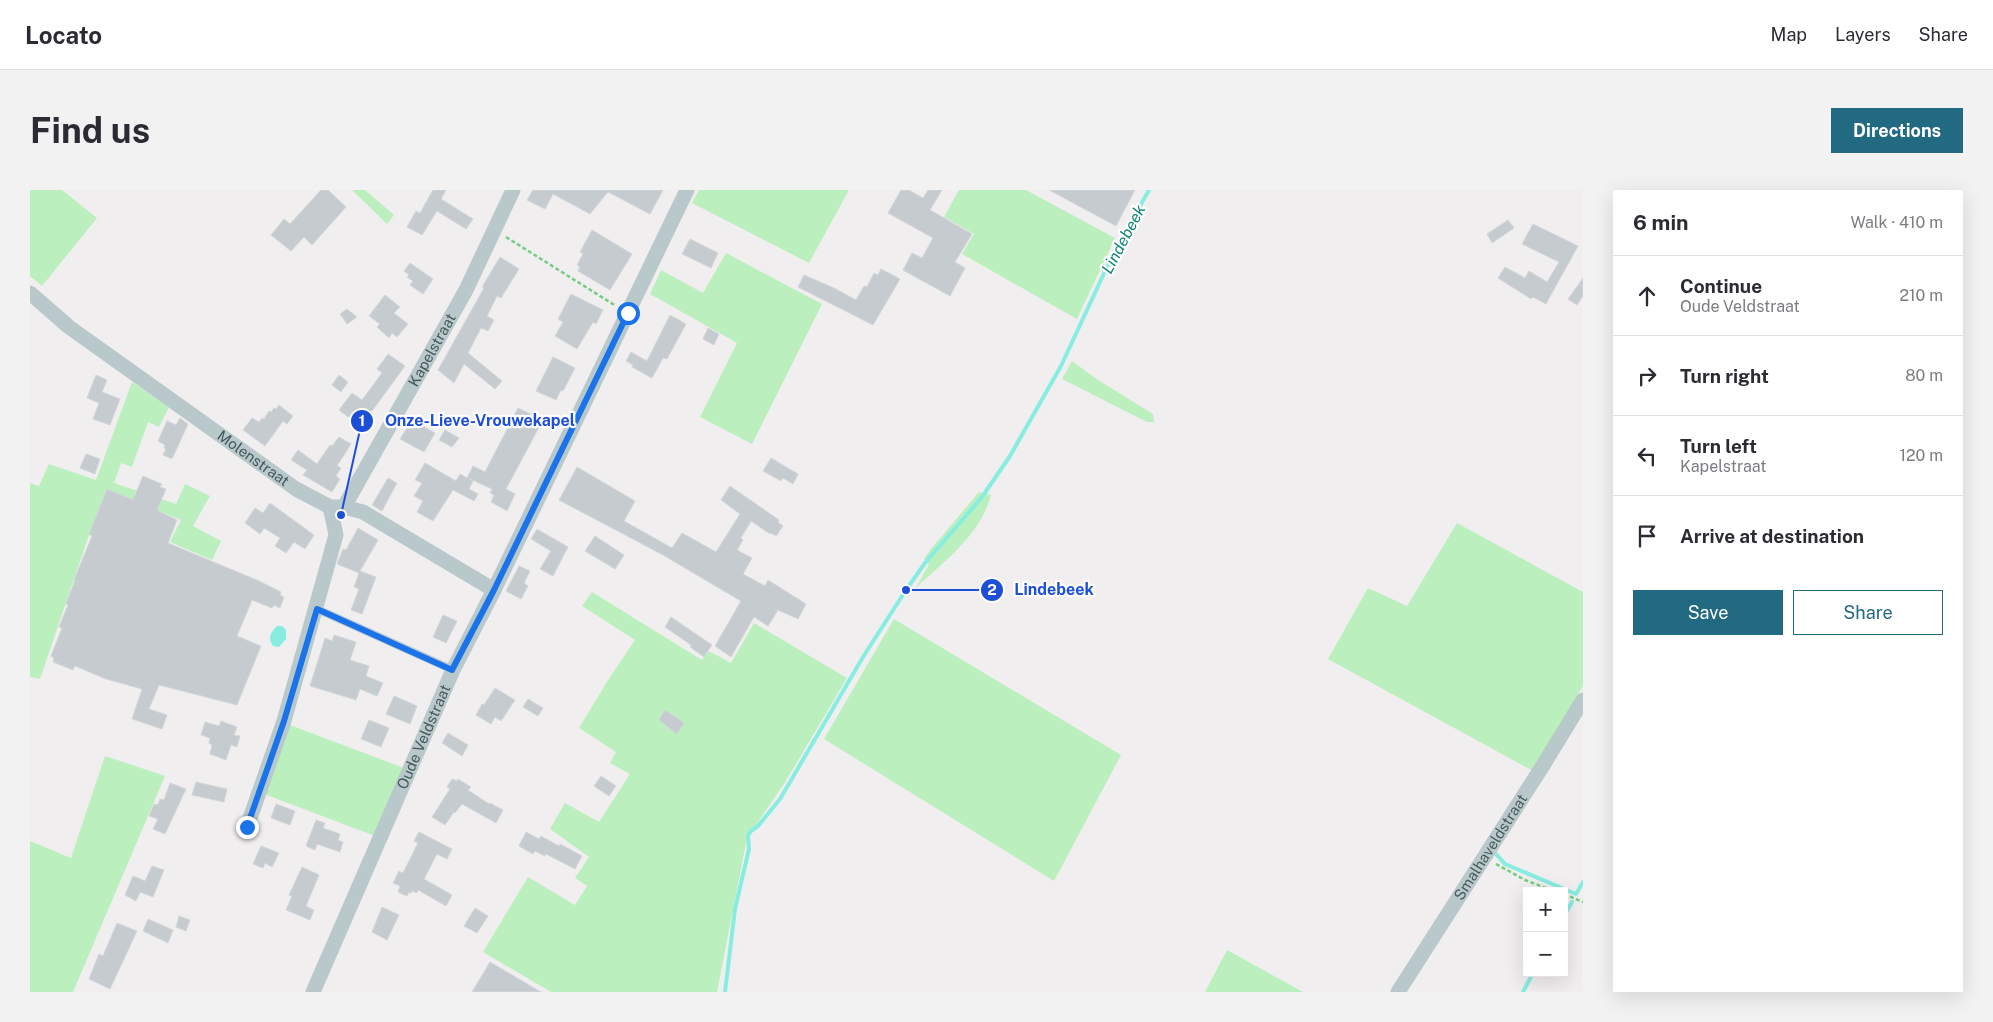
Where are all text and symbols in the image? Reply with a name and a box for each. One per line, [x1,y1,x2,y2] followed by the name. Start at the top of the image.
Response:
[25,21,102,49] text: Locato
[1771,24,1807,45] text: Map
[1835,24,1891,45] text: Layers
[1919,24,1968,45] text: Share
[1831,108,1963,153] button: Directions
[30,110,150,151] text: Find us
[1097,201,1150,277] water label: Lindebeek
[1633,210,1689,235] text: 6 min
[1850,213,1943,232] text: Walk · 410 m
[1680,275,1762,297] text: Continue
[1633,282,1661,310] icon: ahead
[1899,286,1943,305] text: 210 m
[1680,297,1800,316] text: Oude Veldstraat
[617,302,640,325] route start
[404,310,459,389] street label: Kapelstraat
[1633,362,1661,390] icon: right
[1680,365,1769,387] text: Turn right
[1905,366,1943,385] text: 80 m
[350,405,585,436] callout: Onze-Lieve-Vrouwekapel
[385,411,575,430] text: Onze-Lieve-Vrouwekapel
[359,412,365,429] text: 1
[214,427,293,489] street label: Molenstraat
[1680,435,1757,457] text: Turn left
[1633,442,1661,470] icon: left
[1899,446,1943,465] text: 120 m
[1680,457,1766,476] text: Kapelstraat
[1633,522,1661,550] icon: arrive
[1680,525,1864,547] text: Arrive at destination
[979,574,1104,605] callout: Lindebeek
[1014,580,1094,599] text: Lindebeek
[987,581,997,598] text: 2
[1633,590,1783,635] button: Save
[1793,590,1943,635] button: Share
[393,682,454,792] street label: Oude Veldstraat
[1450,791,1531,903] street label: Smalhaveldstraat
[236,816,259,839] route end
[1523,887,1568,977] map controls
[1523,887,1568,932] button: +
[1523,932,1568,977] button: −

